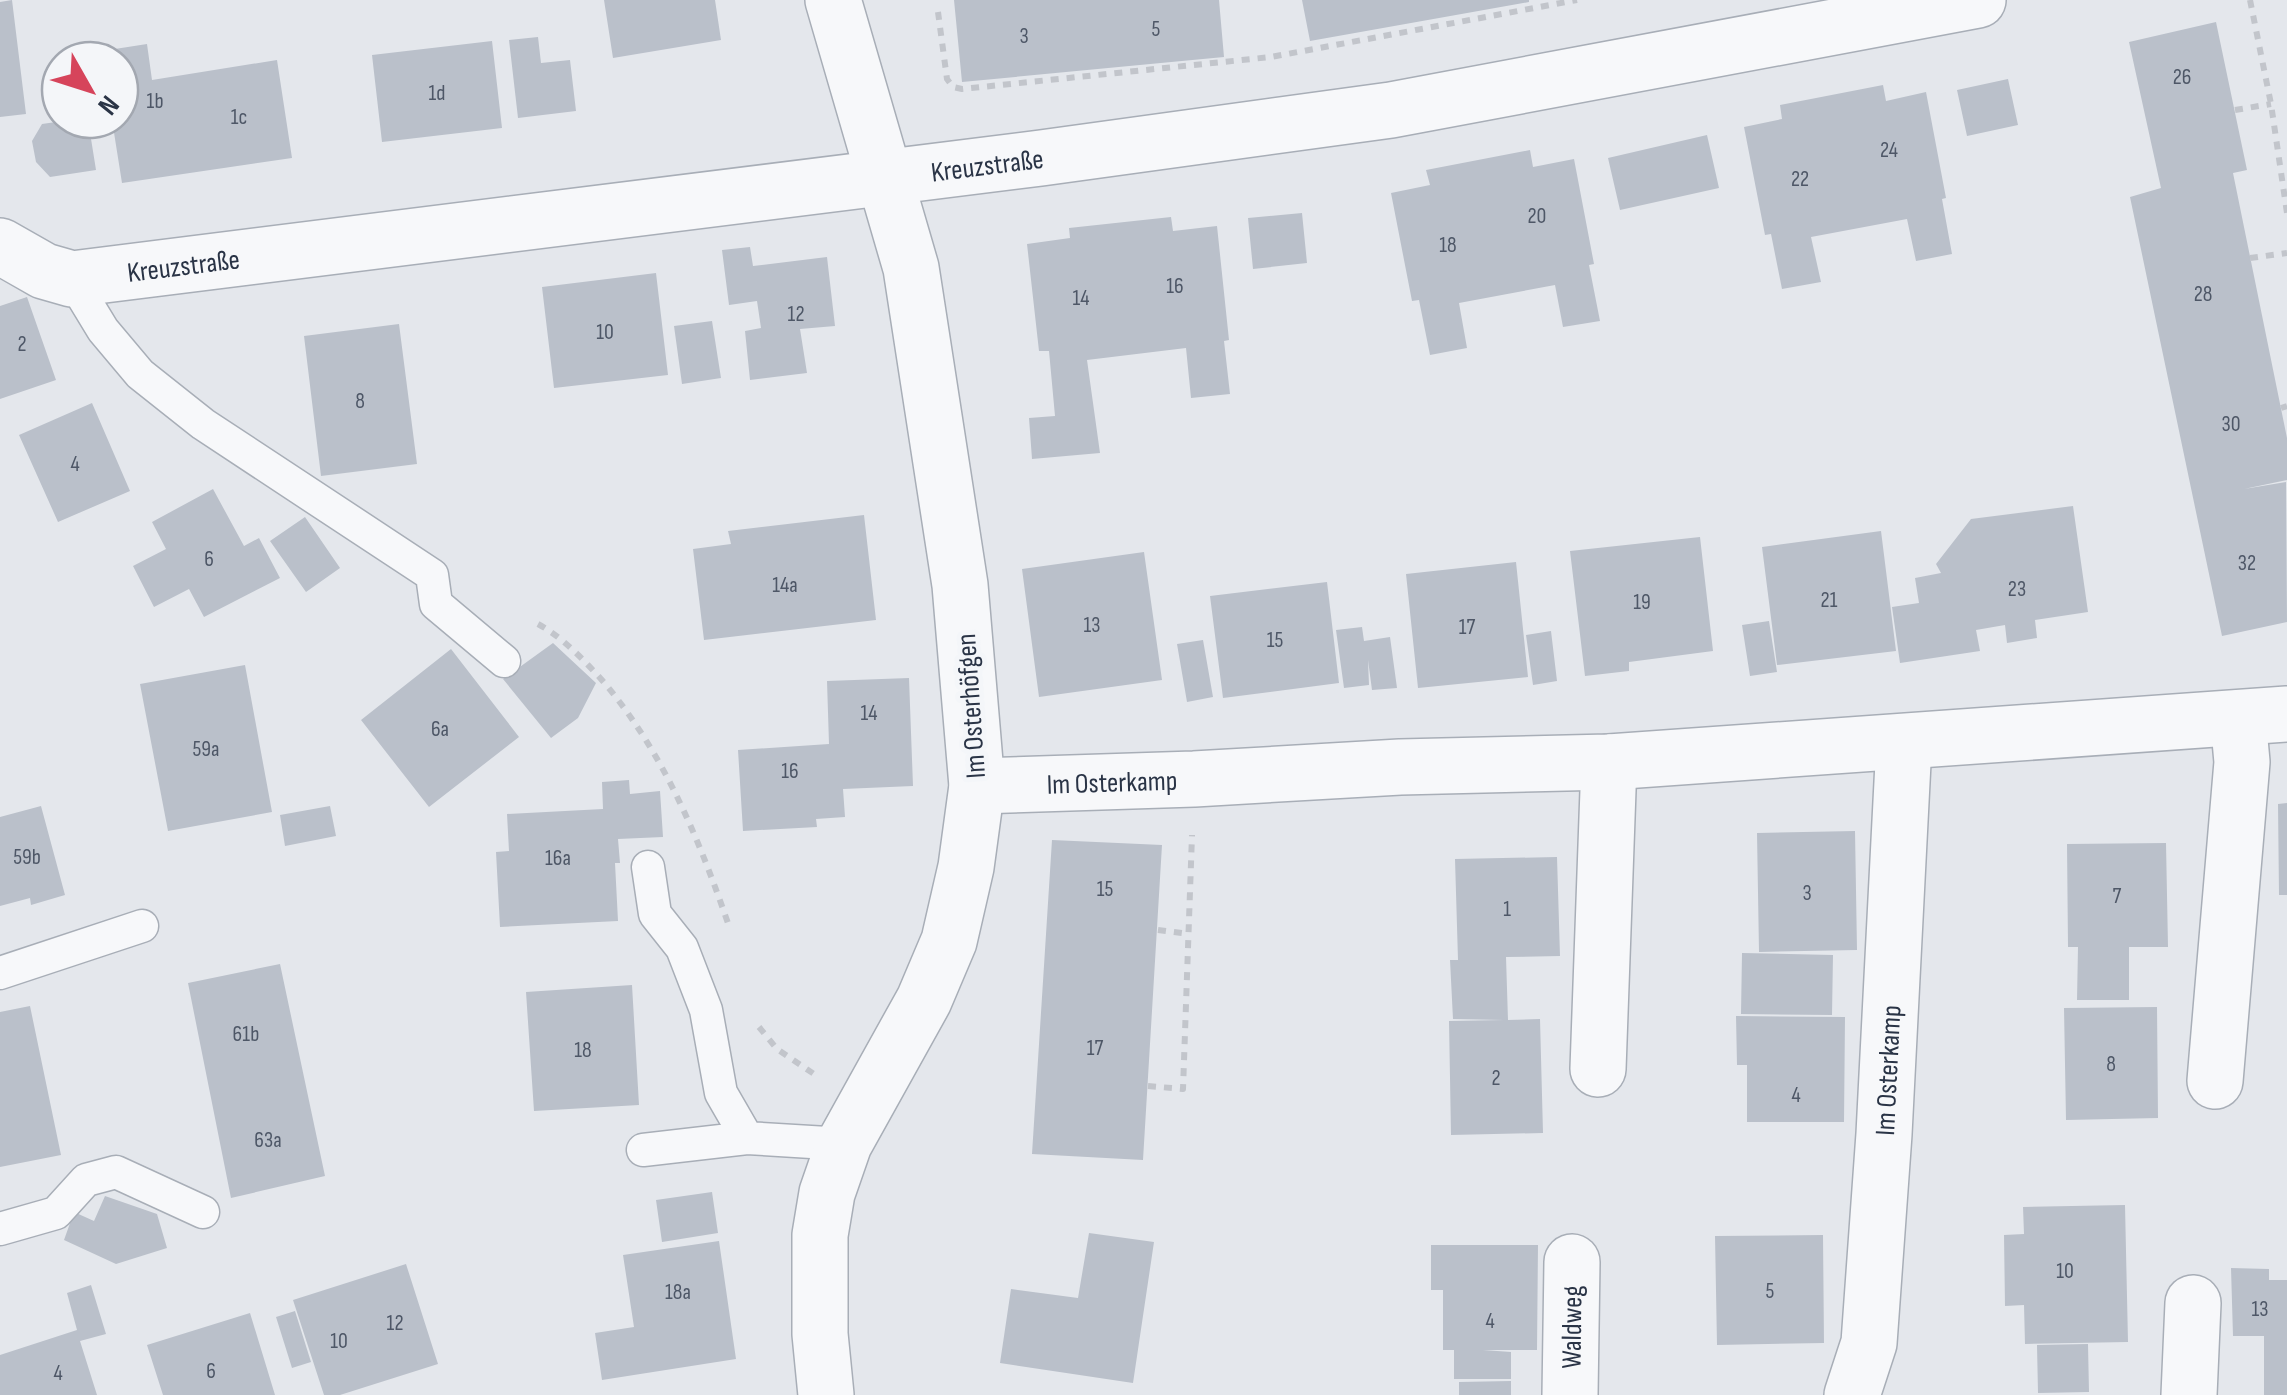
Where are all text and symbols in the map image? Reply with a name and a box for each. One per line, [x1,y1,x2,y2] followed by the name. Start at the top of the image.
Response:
[1152,16,1161,43] house number: 5
[1019,23,1029,50] house number: 3
[40,40,140,140] north arrow
[2173,64,2191,91] house number: 26
[429,80,445,107] house number: 1d
[146,88,164,115] house number: 1b
[91,89,126,121] text: N
[231,104,247,131] house number: 1c
[1880,137,1898,164] house number: 24
[929,143,1046,190] street label: Kreuzstraße
[1791,166,1809,193] house number: 22
[1528,203,1546,230] house number: 20
[1439,232,1457,259] house number: 18
[125,243,242,290] street label: Kreuzstraße
[1166,273,1184,300] house number: 16
[2194,281,2212,308] house number: 28
[1073,285,1089,312] house number: 14
[787,301,805,328] house number: 12
[596,319,614,346] house number: 10
[17,331,27,358] house number: 2
[355,388,365,415] house number: 8
[2221,411,2241,438] house number: 30
[70,451,80,478] house number: 4
[204,546,214,573] house number: 6
[2238,550,2256,577] house number: 32
[772,572,798,599] house number: 14a
[2008,576,2026,603] house number: 23
[1821,587,1838,614] house number: 21
[1633,589,1651,616] house number: 19
[1084,612,1100,639] house number: 13
[1459,614,1475,641] house number: 17
[1267,627,1283,654] house number: 15
[950,632,993,779] street label: Im Osterhöfgen
[861,700,877,727] house number: 14
[431,716,449,743] house number: 6a
[192,736,220,763] house number: 59a
[781,758,799,785] house number: 16
[1046,765,1178,802] street label: Im Osterkamp
[13,844,41,871] house number: 59b
[545,845,571,872] house number: 16a
[1097,876,1113,903] house number: 15
[1802,880,1812,907] house number: 3
[2113,883,2122,910] house number: 7
[1503,896,1511,923] house number: 1
[1869,1004,1909,1136] street label: Im Osterkamp
[233,1021,259,1048] house number: 61b
[1087,1035,1103,1062] house number: 17
[574,1037,592,1064] house number: 18
[2106,1051,2116,1078] house number: 8
[1491,1065,1501,1092] house number: 2
[1791,1082,1801,1109] house number: 4
[254,1127,282,1154] house number: 63a
[2056,1258,2074,1285] house number: 10
[1766,1278,1775,1305] house number: 5
[665,1279,691,1306] house number: 18a
[1555,1285,1590,1369] street label: Waldweg
[2252,1296,2268,1323] house number: 13
[1485,1308,1495,1335] house number: 4
[386,1310,404,1337] house number: 12
[330,1328,348,1355] house number: 10
[206,1358,216,1385] house number: 6
[53,1360,63,1387] house number: 4

